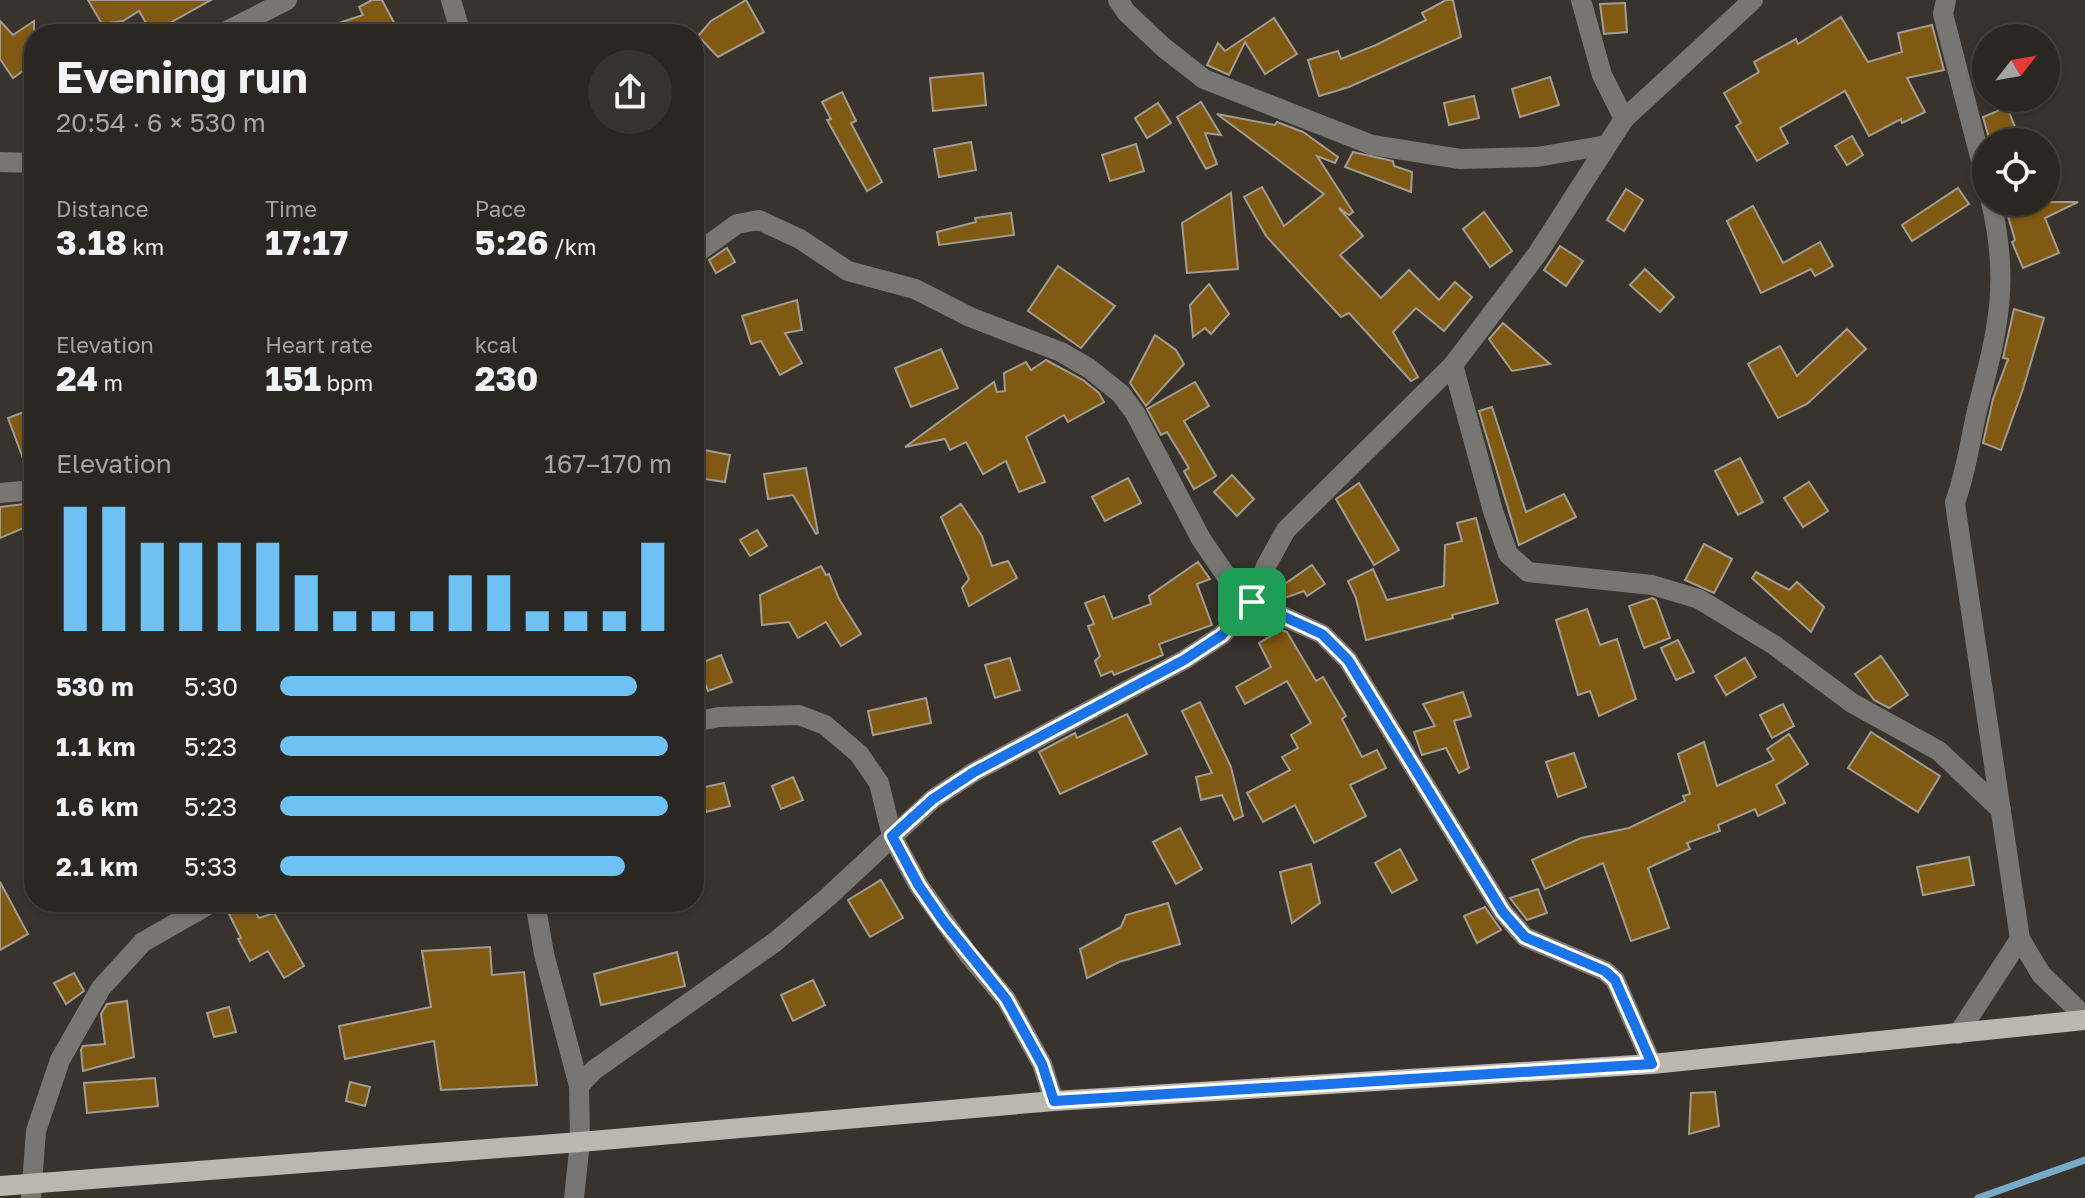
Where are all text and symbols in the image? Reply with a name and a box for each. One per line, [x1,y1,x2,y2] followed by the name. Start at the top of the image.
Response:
[1972,24,2060,112] north arrow
[1972,24,2060,216] map controls
[56,50,308,103] text: Evening run
[588,50,672,134] button: share
[56,107,266,138] text: 20:54 · 6 × 530 m
[1972,128,2060,216] button: locate
[56,195,148,222] text: Distance
[265,195,317,222] text: Time
[475,195,526,222] text: Pace
[56,222,127,262] text: 3.18
[265,222,348,262] text: 17:17
[475,222,549,262] text: 5:26
[127,233,164,260] text: km
[549,233,597,260] text: /km
[56,331,154,358] text: Elevation
[265,331,373,358] text: Heart rate
[475,331,518,358] text: kcal
[56,358,98,398] text: 24
[265,358,321,398] text: 151
[475,358,538,398] text: 230
[98,369,123,396] text: m
[321,369,373,396] text: bpm
[56,448,172,479] text: Elevation
[544,448,672,479] text: 167–170 m
[1218,568,1286,636] pin
[1230,580,1274,624] icon: arrive
[56,671,134,702] text: 530 m
[184,671,238,702] text: 5:30
[56,731,135,762] text: 1.1 km
[184,731,237,762] text: 5:23
[56,791,139,822] text: 1.6 km
[184,791,237,822] text: 5:23
[56,851,138,882] text: 2.1 km
[184,851,237,882] text: 5:33

